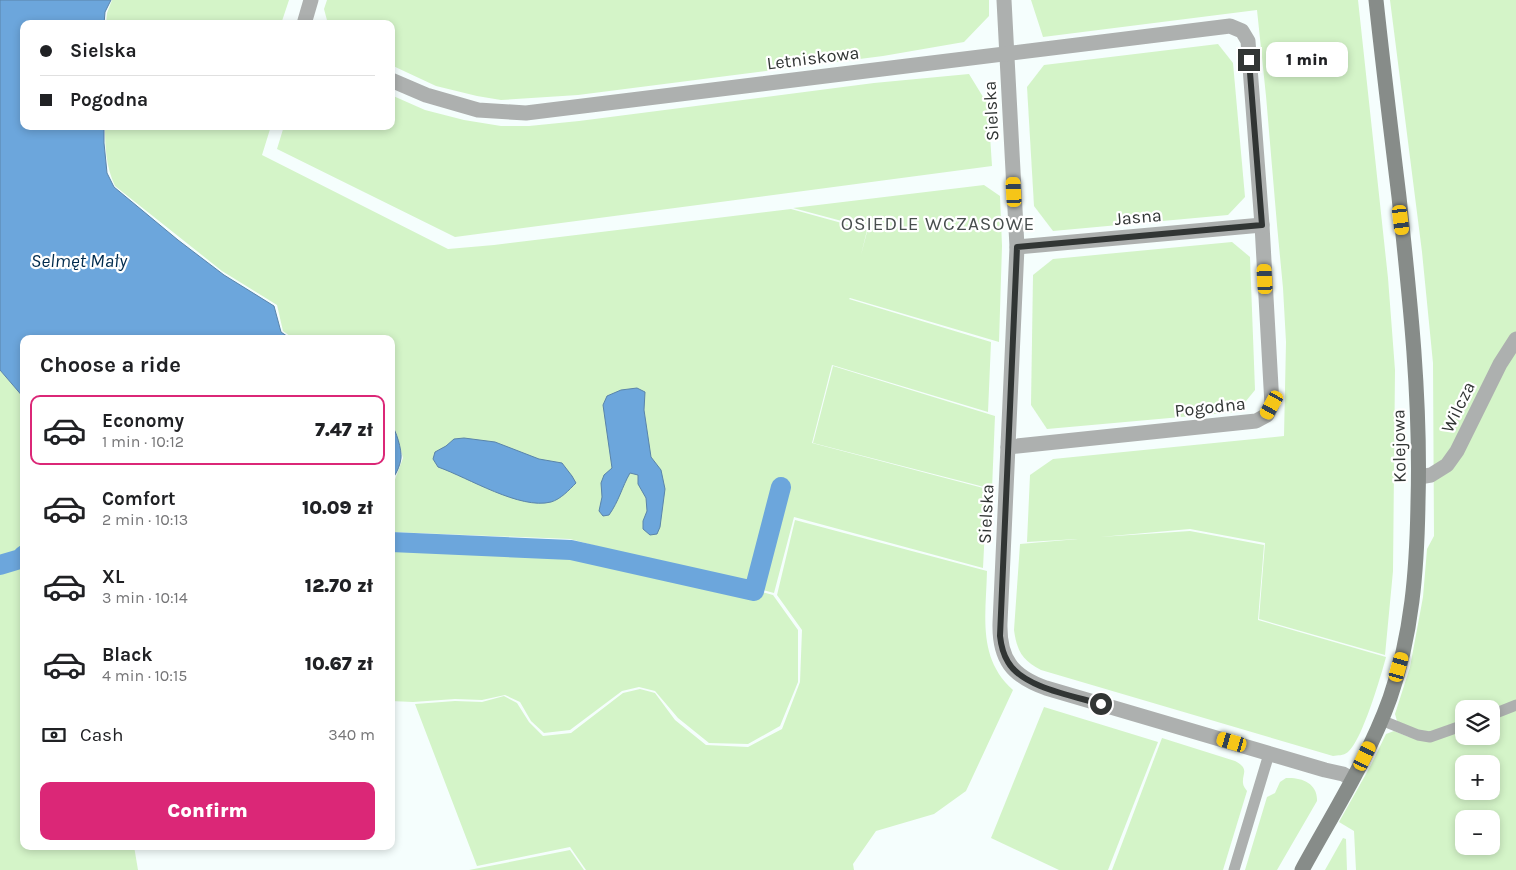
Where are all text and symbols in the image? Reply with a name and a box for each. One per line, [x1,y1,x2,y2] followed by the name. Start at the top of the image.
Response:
[70,40,137,62] text: Sielska
[765,41,861,75] street label: Letniskowa
[1266,42,1349,78] callout: 1 min
[1238,49,1260,71] route end
[1286,50,1328,69] text: 1 min
[978,80,1004,142] street label: Sielska
[70,89,148,111] text: Pogodna
[1005,177,1022,207] car
[1113,204,1163,230] street label: Jasna
[1391,204,1410,236] car
[841,213,1035,235] district label: OSIEDLE WCZASOWE
[31,250,128,272] water label: Selmęt Mały
[1256,264,1273,294] car
[40,352,181,378] text: Choose a ride
[1436,378,1480,436] street label: Wilcza
[1258,388,1285,422] car
[1173,392,1247,422] street label: Pogodna
[42,408,87,453] icon: car
[1387,409,1411,483] street label: Kolejowa
[102,410,184,432] text: Economy
[315,419,373,441] text: 7.47 zł
[102,432,184,451] text: 1 min · 10:12
[973,483,999,545] street label: Sielska
[42,486,87,531] icon: car
[102,488,176,510] text: Comfort
[302,497,373,519] text: 10.09 zł
[102,510,188,529] text: 2 min · 10:13
[42,564,87,609] icon: car
[102,566,124,588] text: XL
[305,575,373,597] text: 12.70 zł
[102,588,188,607] text: 3 min · 10:14
[42,642,87,687] icon: car
[102,644,153,666] text: Black
[1387,651,1410,683] car
[305,653,373,675] text: 10.67 zł
[102,666,187,685] text: 4 min · 10:15
[1090,693,1112,715] route start
[1455,700,1500,855] map controls
[1455,700,1500,745] button: layers
[40,721,68,749] icon: cash
[80,724,124,746] text: Cash
[328,725,375,744] text: 340 m
[1215,731,1248,753] car
[1351,739,1378,773] car
[1455,755,1500,800] button: +
[40,782,375,840] button: Confirm
[1455,810,1500,855] button: −

